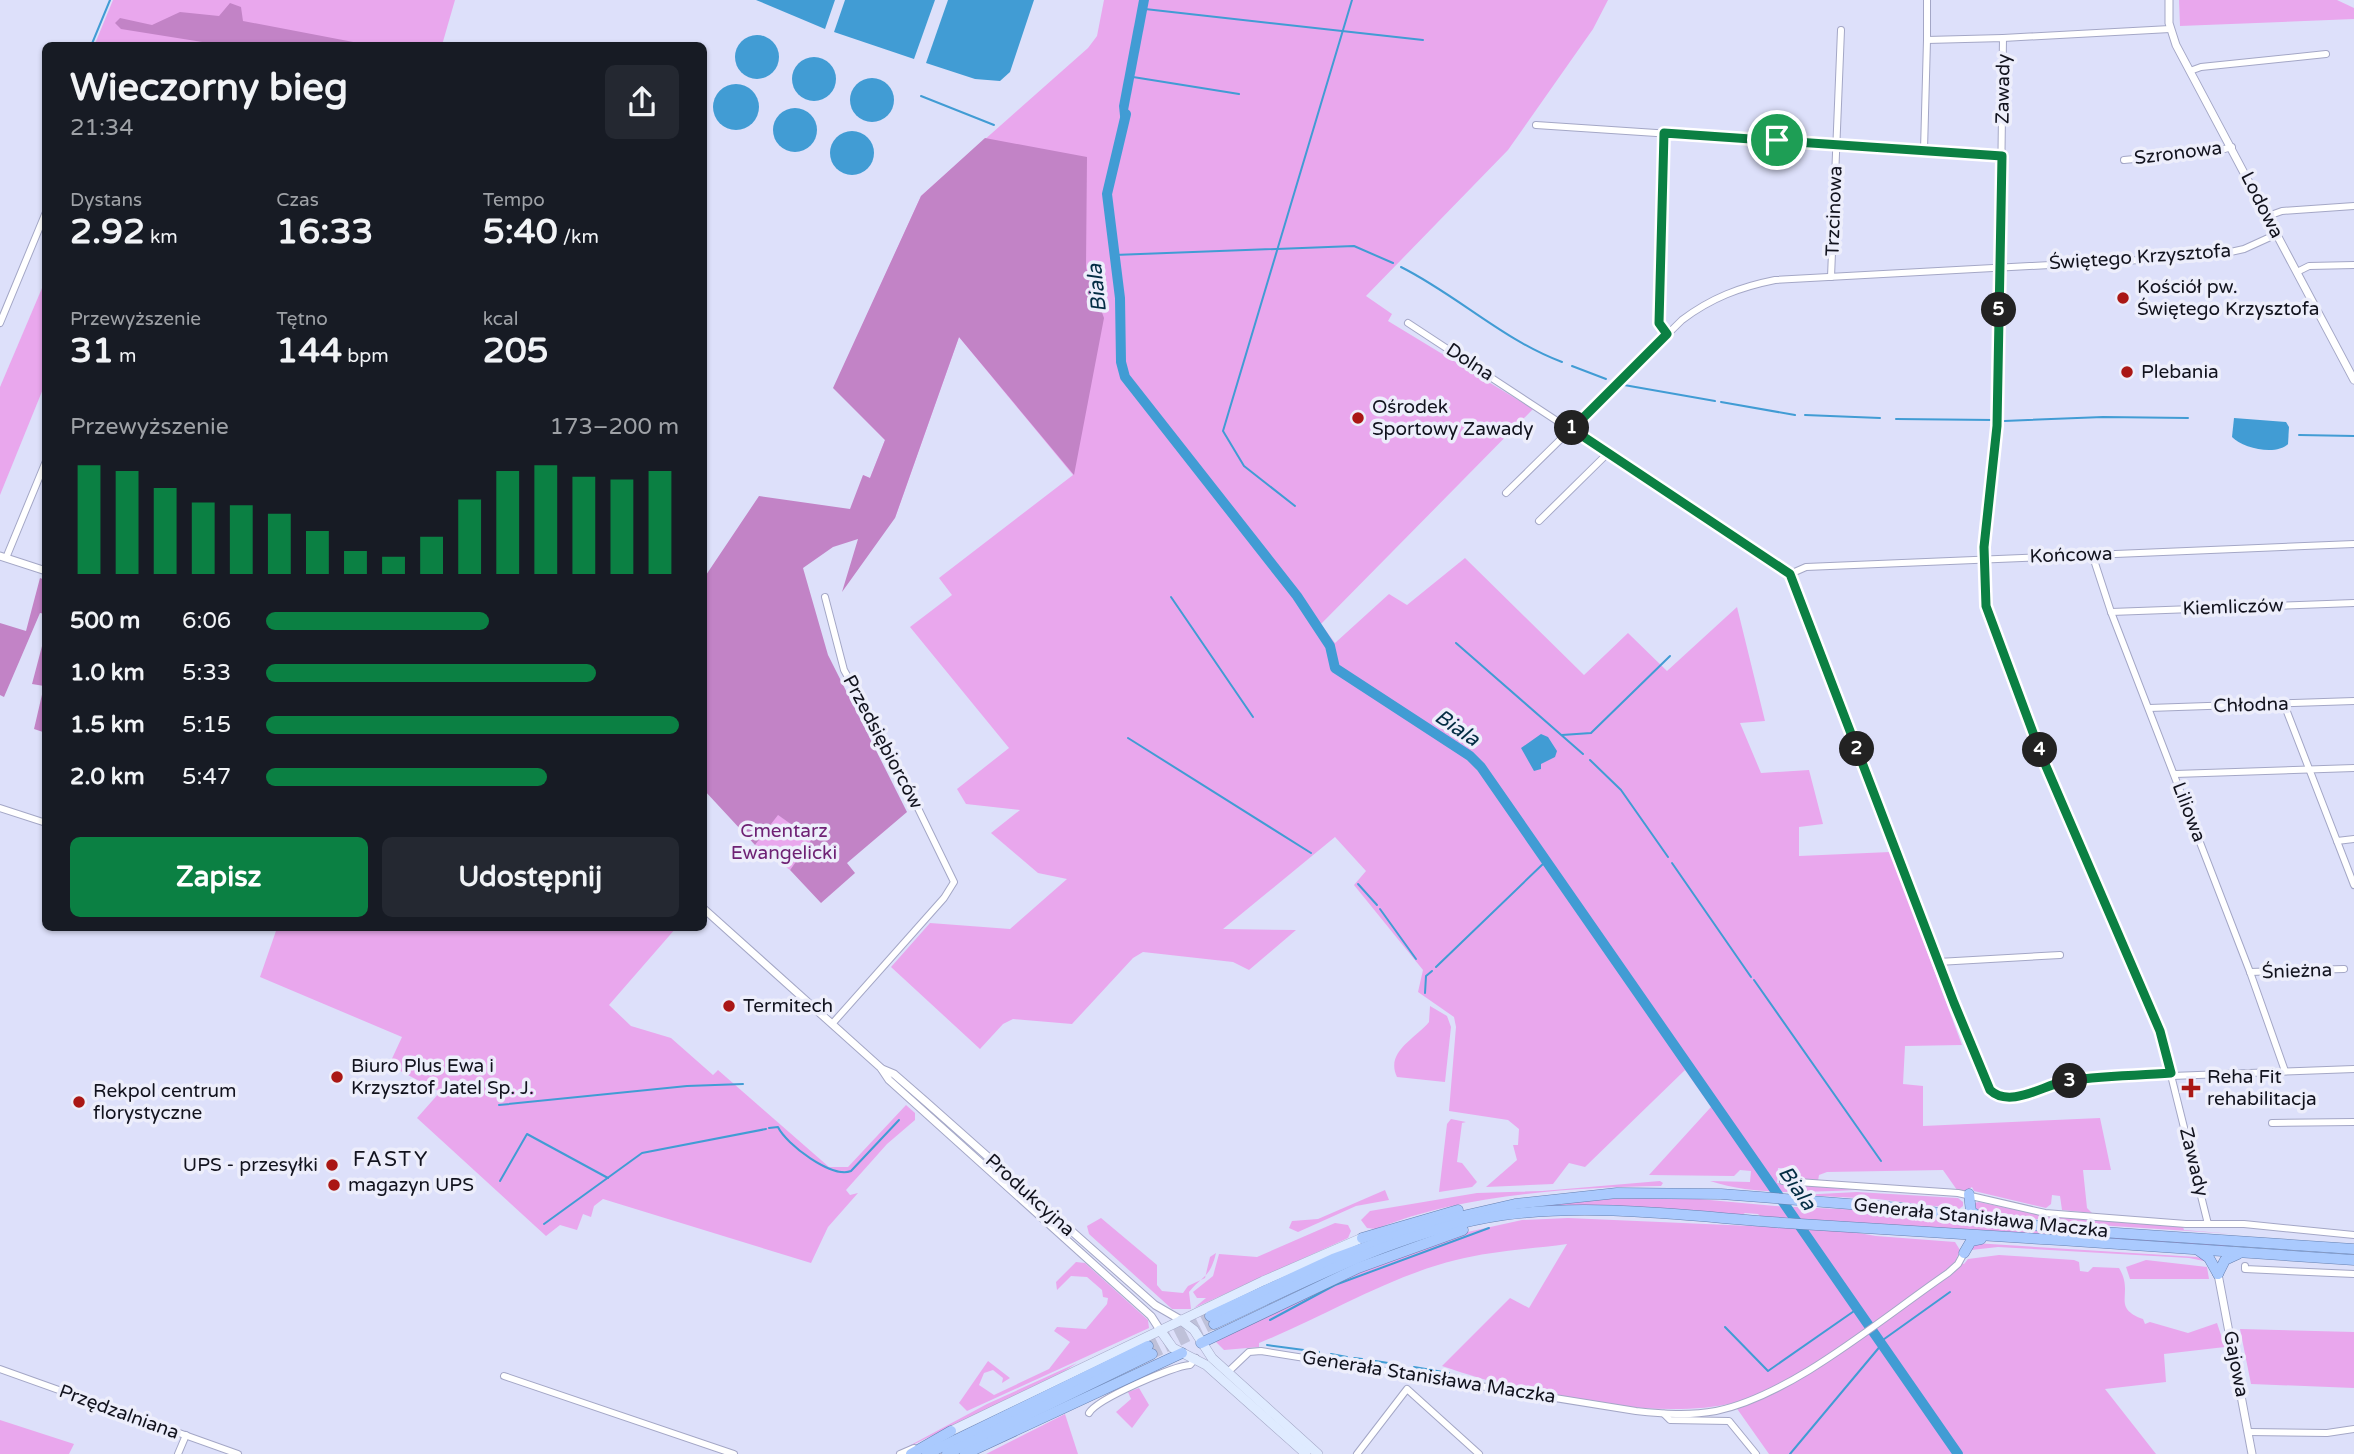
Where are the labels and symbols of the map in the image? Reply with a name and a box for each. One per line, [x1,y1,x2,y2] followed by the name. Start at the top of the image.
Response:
[1991,54,2015,124] street label: Zawady
[1747,110,1807,170] pin
[2133,137,2223,169] street label: Szronowa
[1821,165,1847,257] street label: Trzcinowa
[2236,168,2288,242] street label: Lodowa
[2048,239,2232,274] street label: Świętego Krzysztofa
[1082,261,1112,313] water label: Biala
[2137,276,2319,320] place label: Kościół pw. Świętego Krzysztofa
[2115,290,2131,306] marker: Kościół pw. Świętego Krzysztofa
[1982,292,2016,328] pin: 5
[1442,338,1498,386] street label: Dolna
[2141,361,2219,383] place label: Plebania
[2119,364,2135,380] marker: Plebania
[1372,396,1534,440] place label: Ośrodek Sportowy Zawady
[1350,410,1366,426] marker: Ośrodek Sportowy Zawady
[1554,410,1590,446] pin: 1
[2029,543,2113,567] street label: Końcowa
[2182,594,2284,620] street label: Kiemliczów
[838,671,928,813] street label: Przedsiębiorców
[2213,693,2289,717] street label: Chłodna
[1430,704,1485,753] water label: Biala
[1840,732,1874,766] pin: 2
[2022,732,2058,768] pin: 4
[2168,779,2210,845] street label: Liliowa
[731,820,837,864] park label: Cmentarz Ewangelicki
[2261,958,2333,983] street label: Śnieżna
[743,995,833,1017] place label: Termitech
[721,998,737,1014] marker: Termitech
[351,1055,534,1099] place label: Biuro Plus Ewa i Krzysztof Jatel Sp. J.
[2052,1064,2088,1098] pin: 3
[2207,1066,2317,1110] place label: Reha Fit rehabilitacja
[329,1069,345,1085] marker: Biuro Plus Ewa i Krzysztof Jatel Sp. J.
[2181,1078,2201,1098] marker: Reha Fit rehabilitacja
[93,1080,237,1124] place label: Rekpol centrum florystyczne
[71,1094,87,1110] marker: Rekpol centrum florystyczne
[2175,1125,2213,1199] street label: Zawady
[353,1147,429,1172] district label: FASTY
[981,1149,1079,1241] street label: Produkcyjna
[183,1154,318,1176] place label: UPS - przesyłki
[324,1157,340,1173] marker: UPS - przesyłki
[1773,1161,1822,1216] water label: Biala
[348,1174,474,1196] place label: magazyn UPS
[326,1177,342,1193] marker: magazyn UPS
[1853,1194,2109,1242] street label: Generała Stanisława Maczka
[2219,1329,2253,1399] street label: Gajowa
[1301,1346,1557,1408] street label: Generała Stanisława Maczka
[56,1380,182,1444] street label: Przędzalniana

